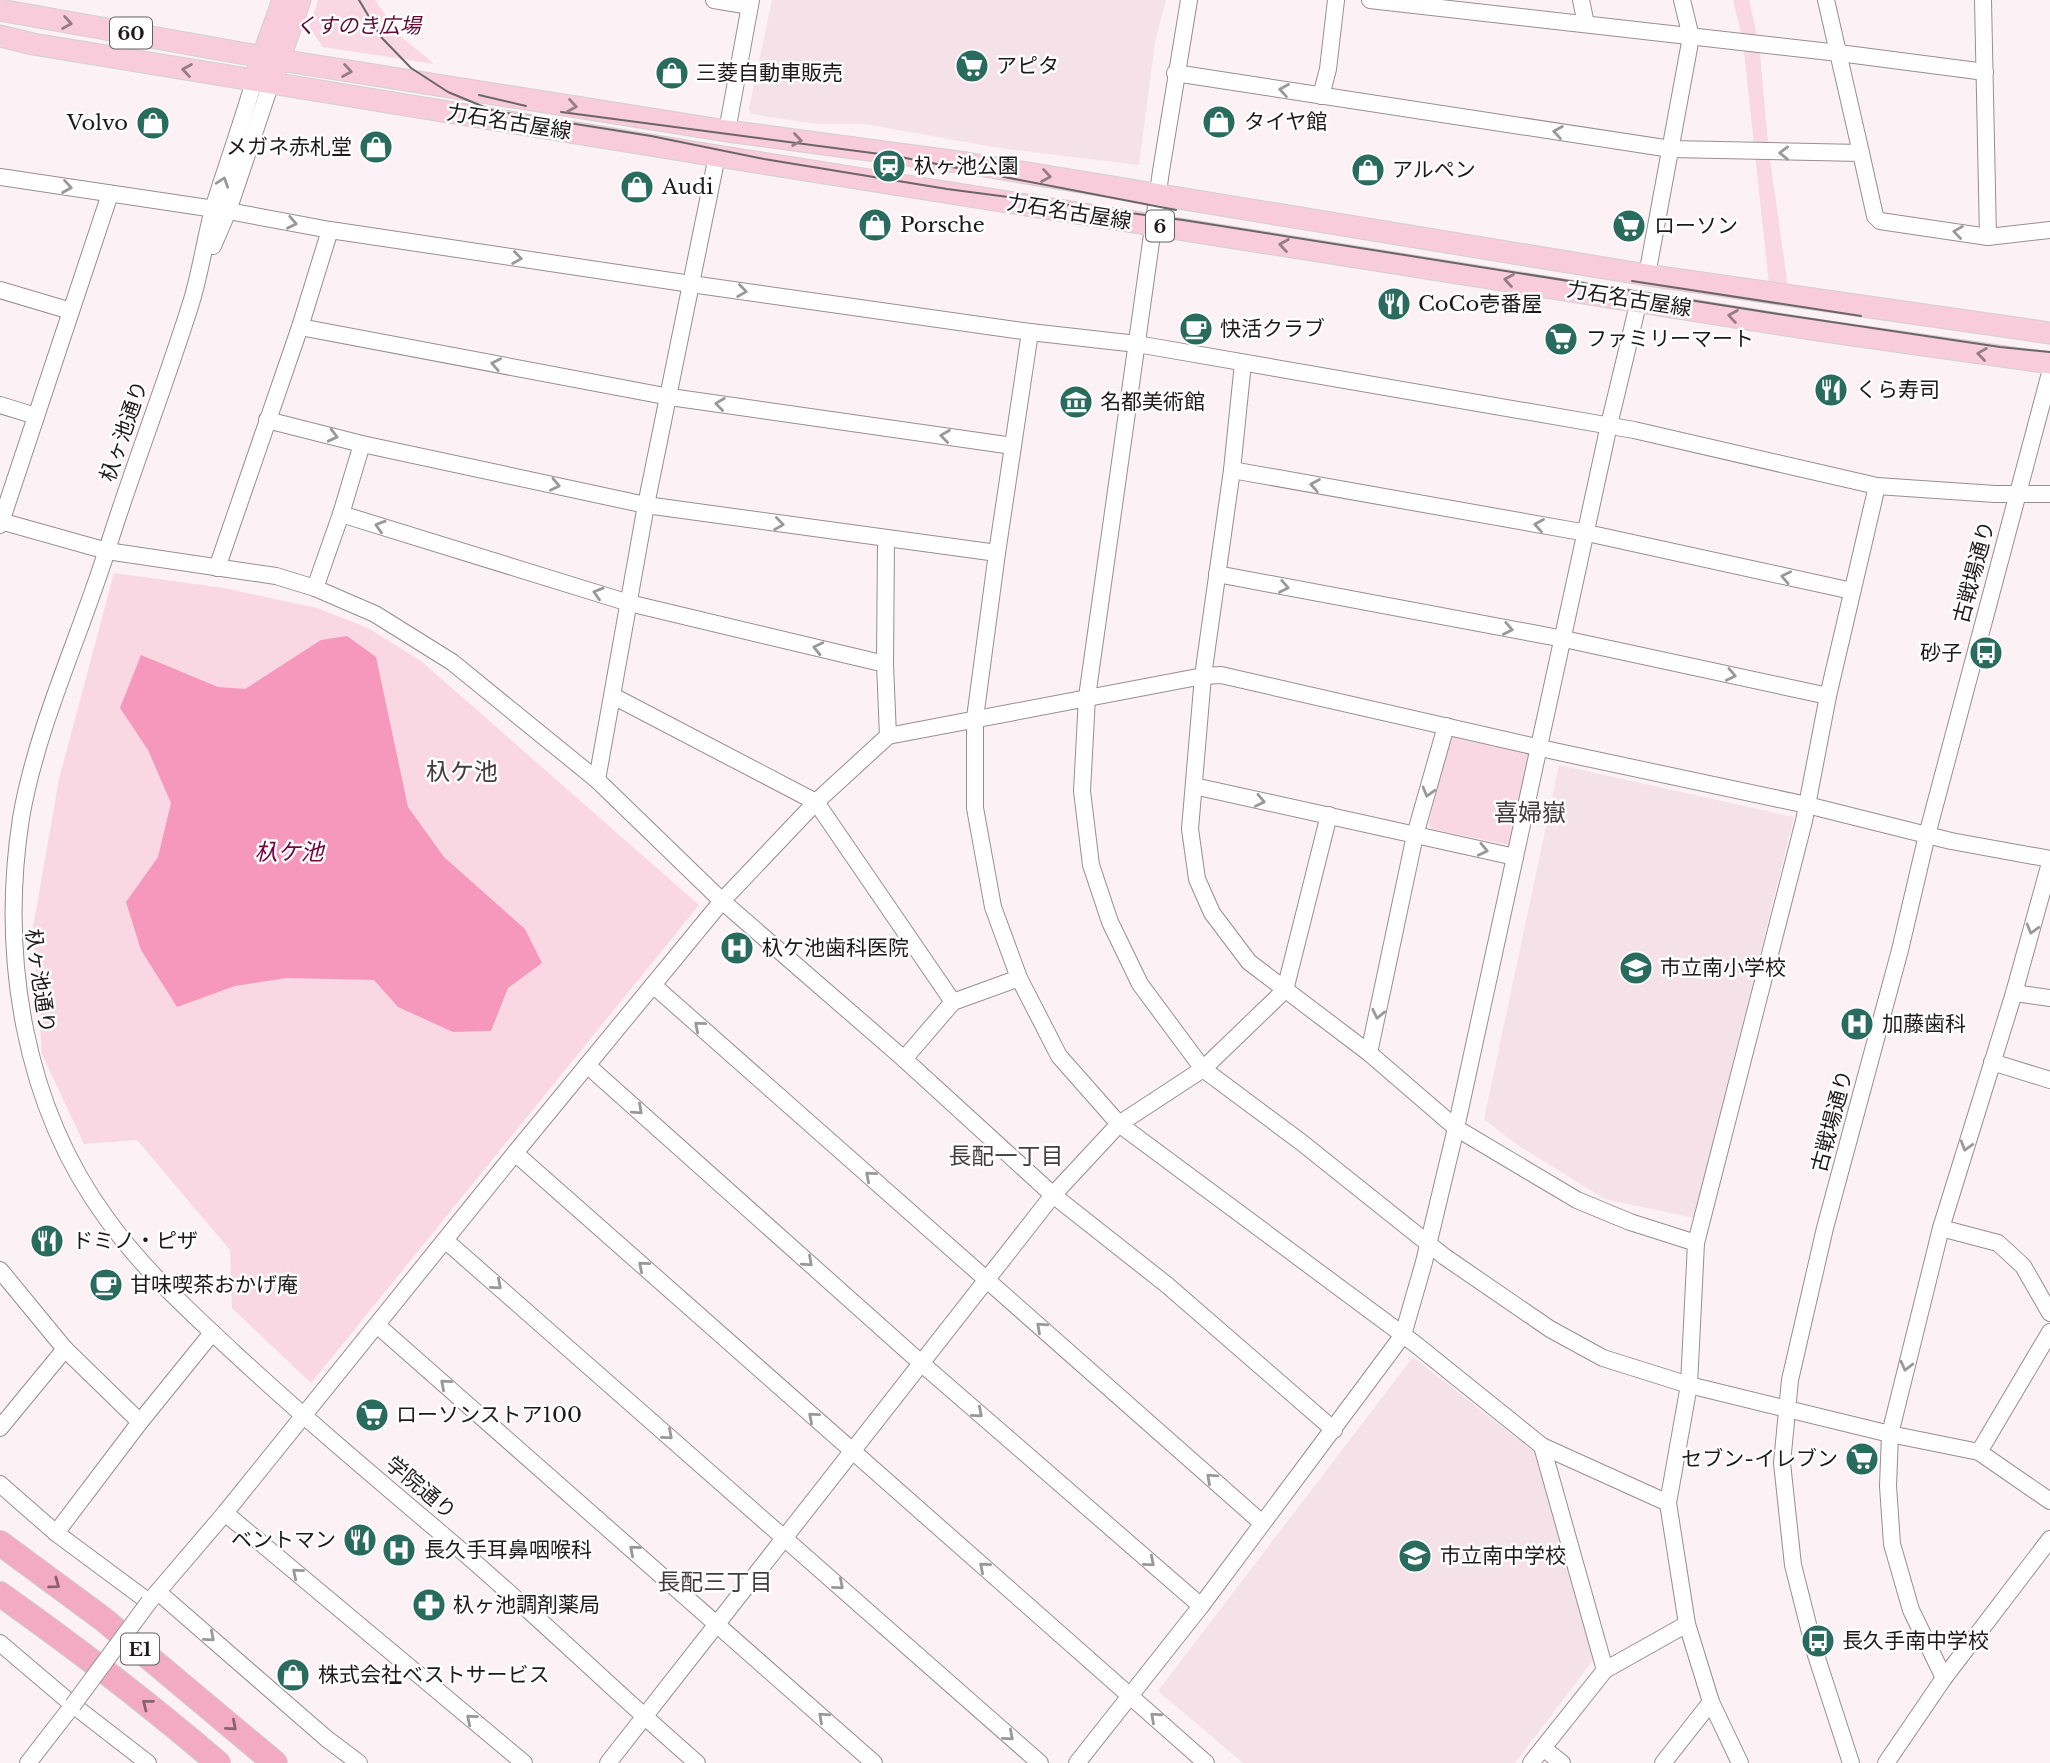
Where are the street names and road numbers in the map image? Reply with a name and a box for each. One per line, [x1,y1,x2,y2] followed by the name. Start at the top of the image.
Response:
[110,18,152,48] road number: 60
[445,99,573,145] street label: 力石名古屋線
[1005,189,1133,235] street label: 力石名古屋線
[1146,210,1174,242] road number: 6
[1565,276,1693,322] street label: 力石名古屋線
[95,377,153,485] street label: 杁ヶ池通り
[1948,518,2000,626] street label: 古戦場通り
[20,927,60,1035] street label: 杁ヶ池通り
[1806,1067,1858,1175] street label: 古戦場通り
[380,1451,462,1525] street label: 学院通り
[121,1634,159,1665] road number: E1

